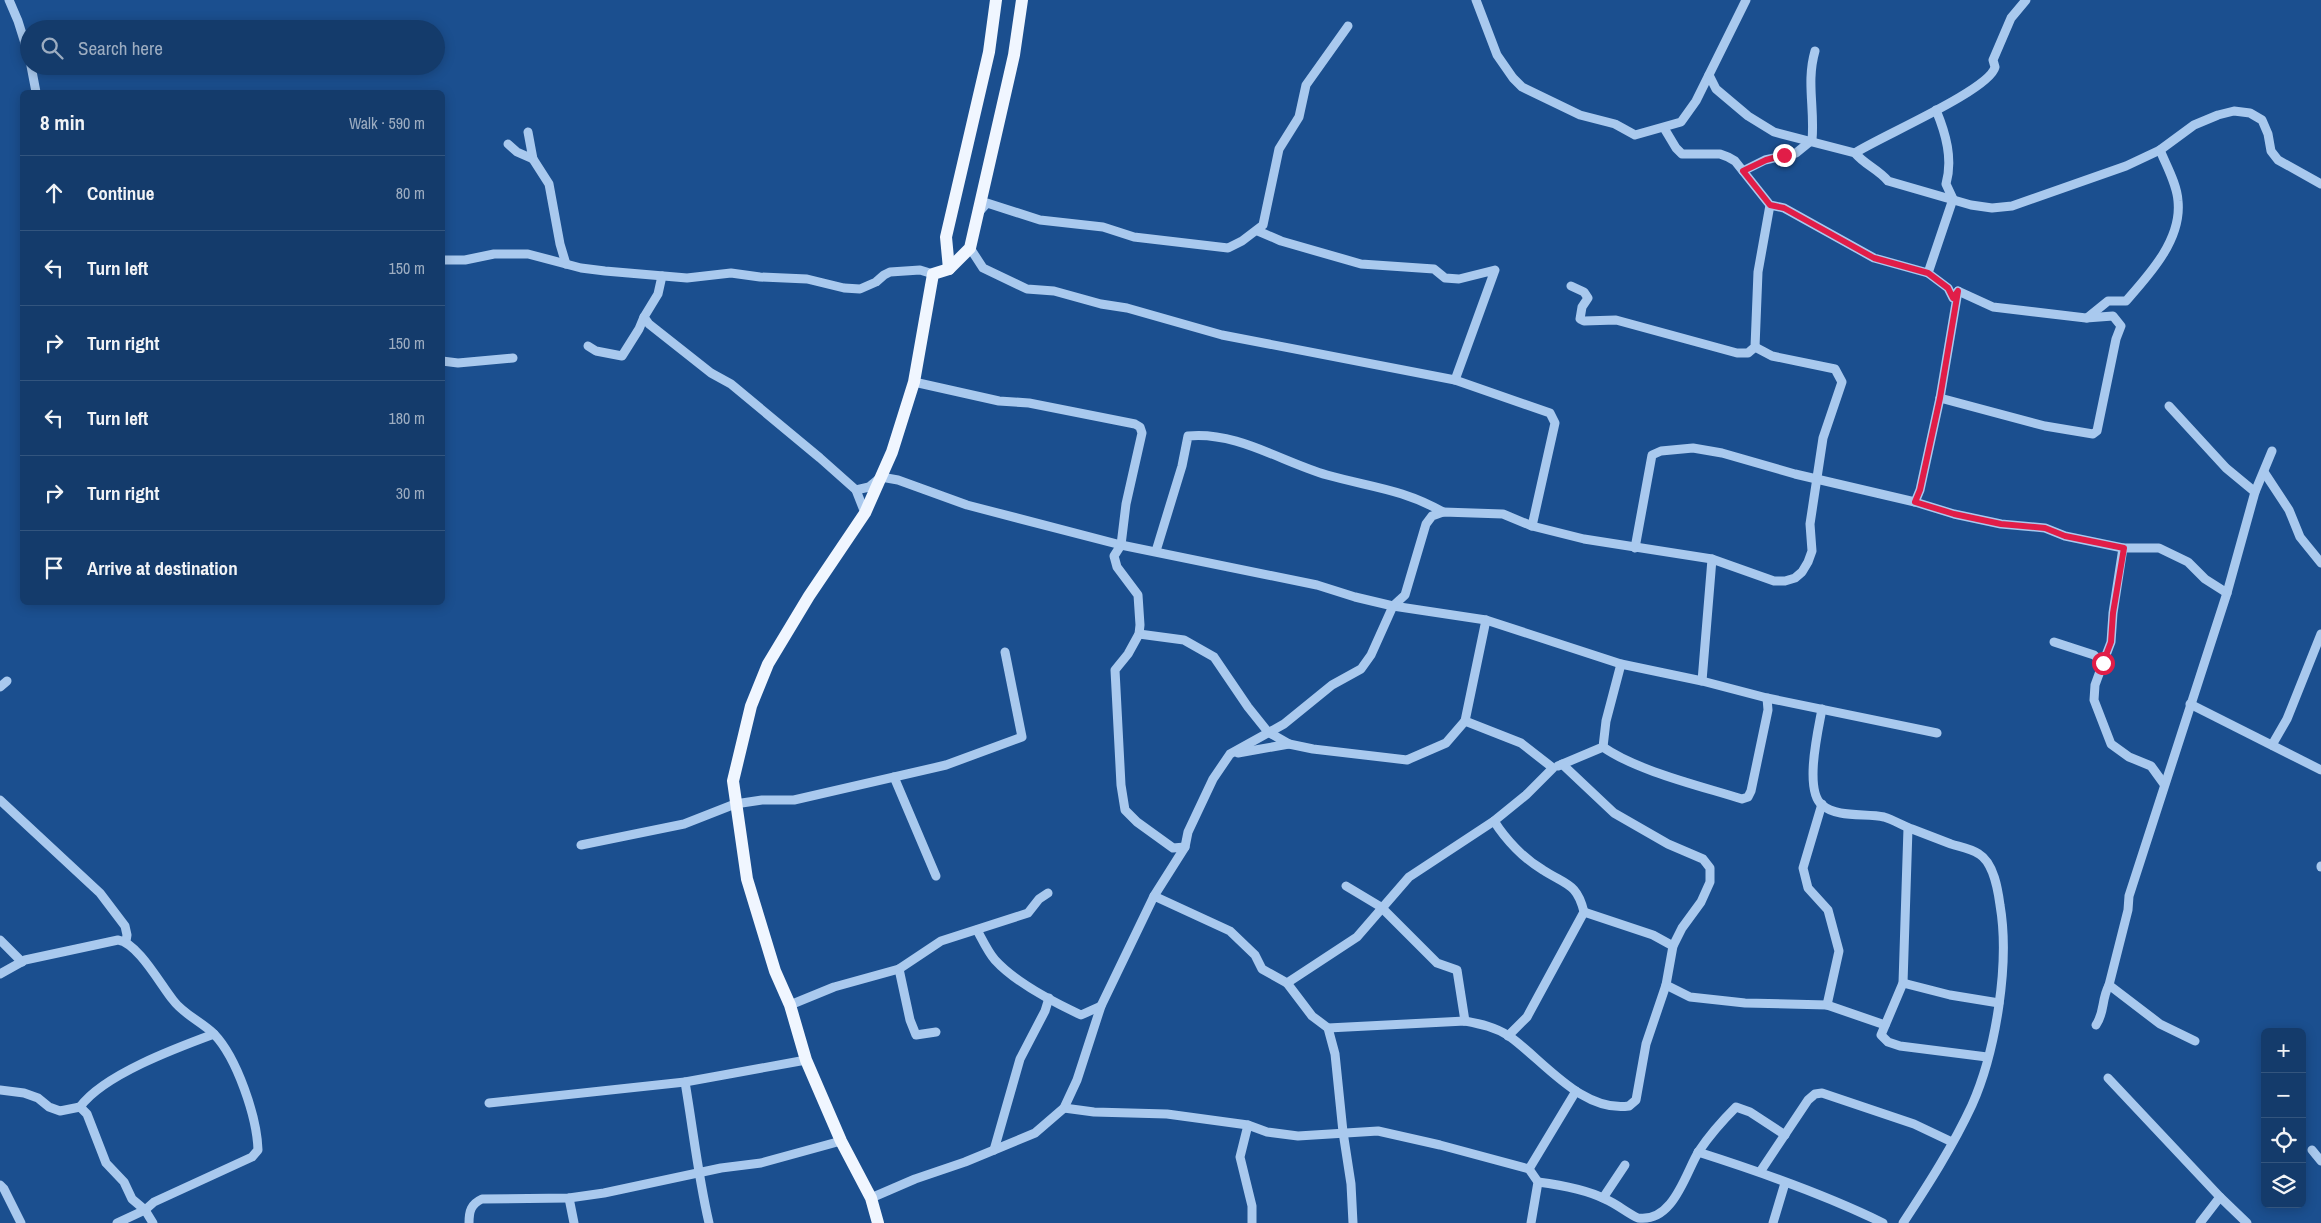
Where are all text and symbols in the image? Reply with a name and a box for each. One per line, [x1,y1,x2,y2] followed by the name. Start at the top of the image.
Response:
[20,20,445,75] search box
[38,34,66,62] icon: search
[78,35,163,61] text: Search here
[40,108,85,137] text: 8 min
[349,112,425,134] text: Walk · 590 m
[1773,144,1796,167] route end
[40,179,68,207] icon: ahead
[87,180,155,206] text: Continue
[396,182,425,204] text: 80 m
[40,254,68,282] icon: left
[87,255,148,281] text: Turn left
[389,257,425,279] text: 150 m
[40,329,68,357] icon: right
[87,330,159,356] text: Turn right
[389,332,425,354] text: 150 m
[40,404,68,432] icon: left
[87,405,148,431] text: Turn left
[389,407,425,429] text: 180 m
[40,479,68,507] icon: right
[87,480,159,506] text: Turn right
[396,482,425,504] text: 30 m
[40,554,68,582] icon: arrive
[87,555,238,581] text: Arrive at destination
[2092,652,2115,675] route start
[2261,1028,2306,1208] map controls
[2261,1028,2306,1073] button: +
[2261,1073,2306,1118] button: −
[2261,1118,2306,1163] button: locate
[2261,1163,2306,1208] button: layers

